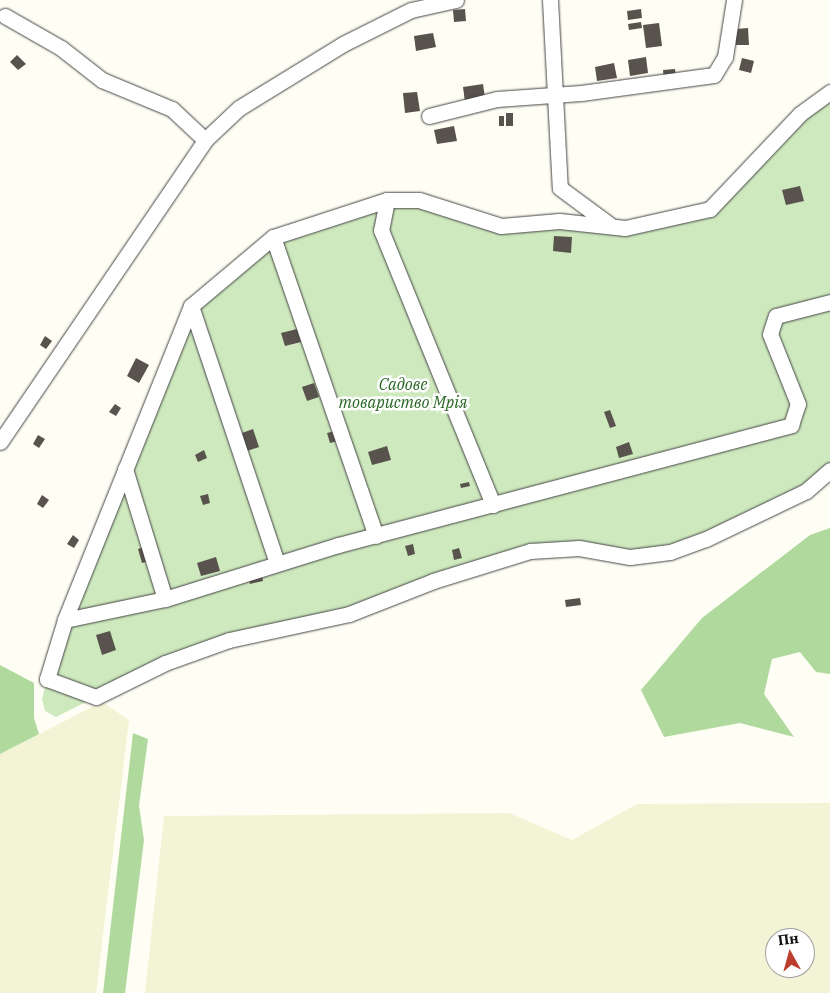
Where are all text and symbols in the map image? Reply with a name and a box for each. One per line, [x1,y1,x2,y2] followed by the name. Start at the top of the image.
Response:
[339,374,467,412] park label: Садове товариство Мрія
[765,928,815,978] north arrow
[777,929,800,949] text: Пн

